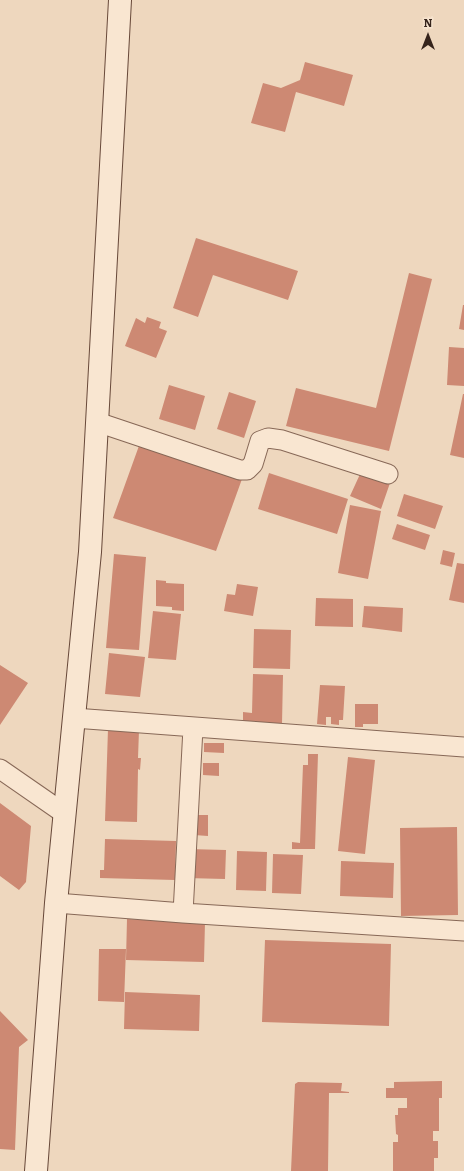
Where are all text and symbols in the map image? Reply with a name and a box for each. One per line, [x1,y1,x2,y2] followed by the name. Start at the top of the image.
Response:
[408,16,448,56] north arrow
[424,17,432,30] text: N

